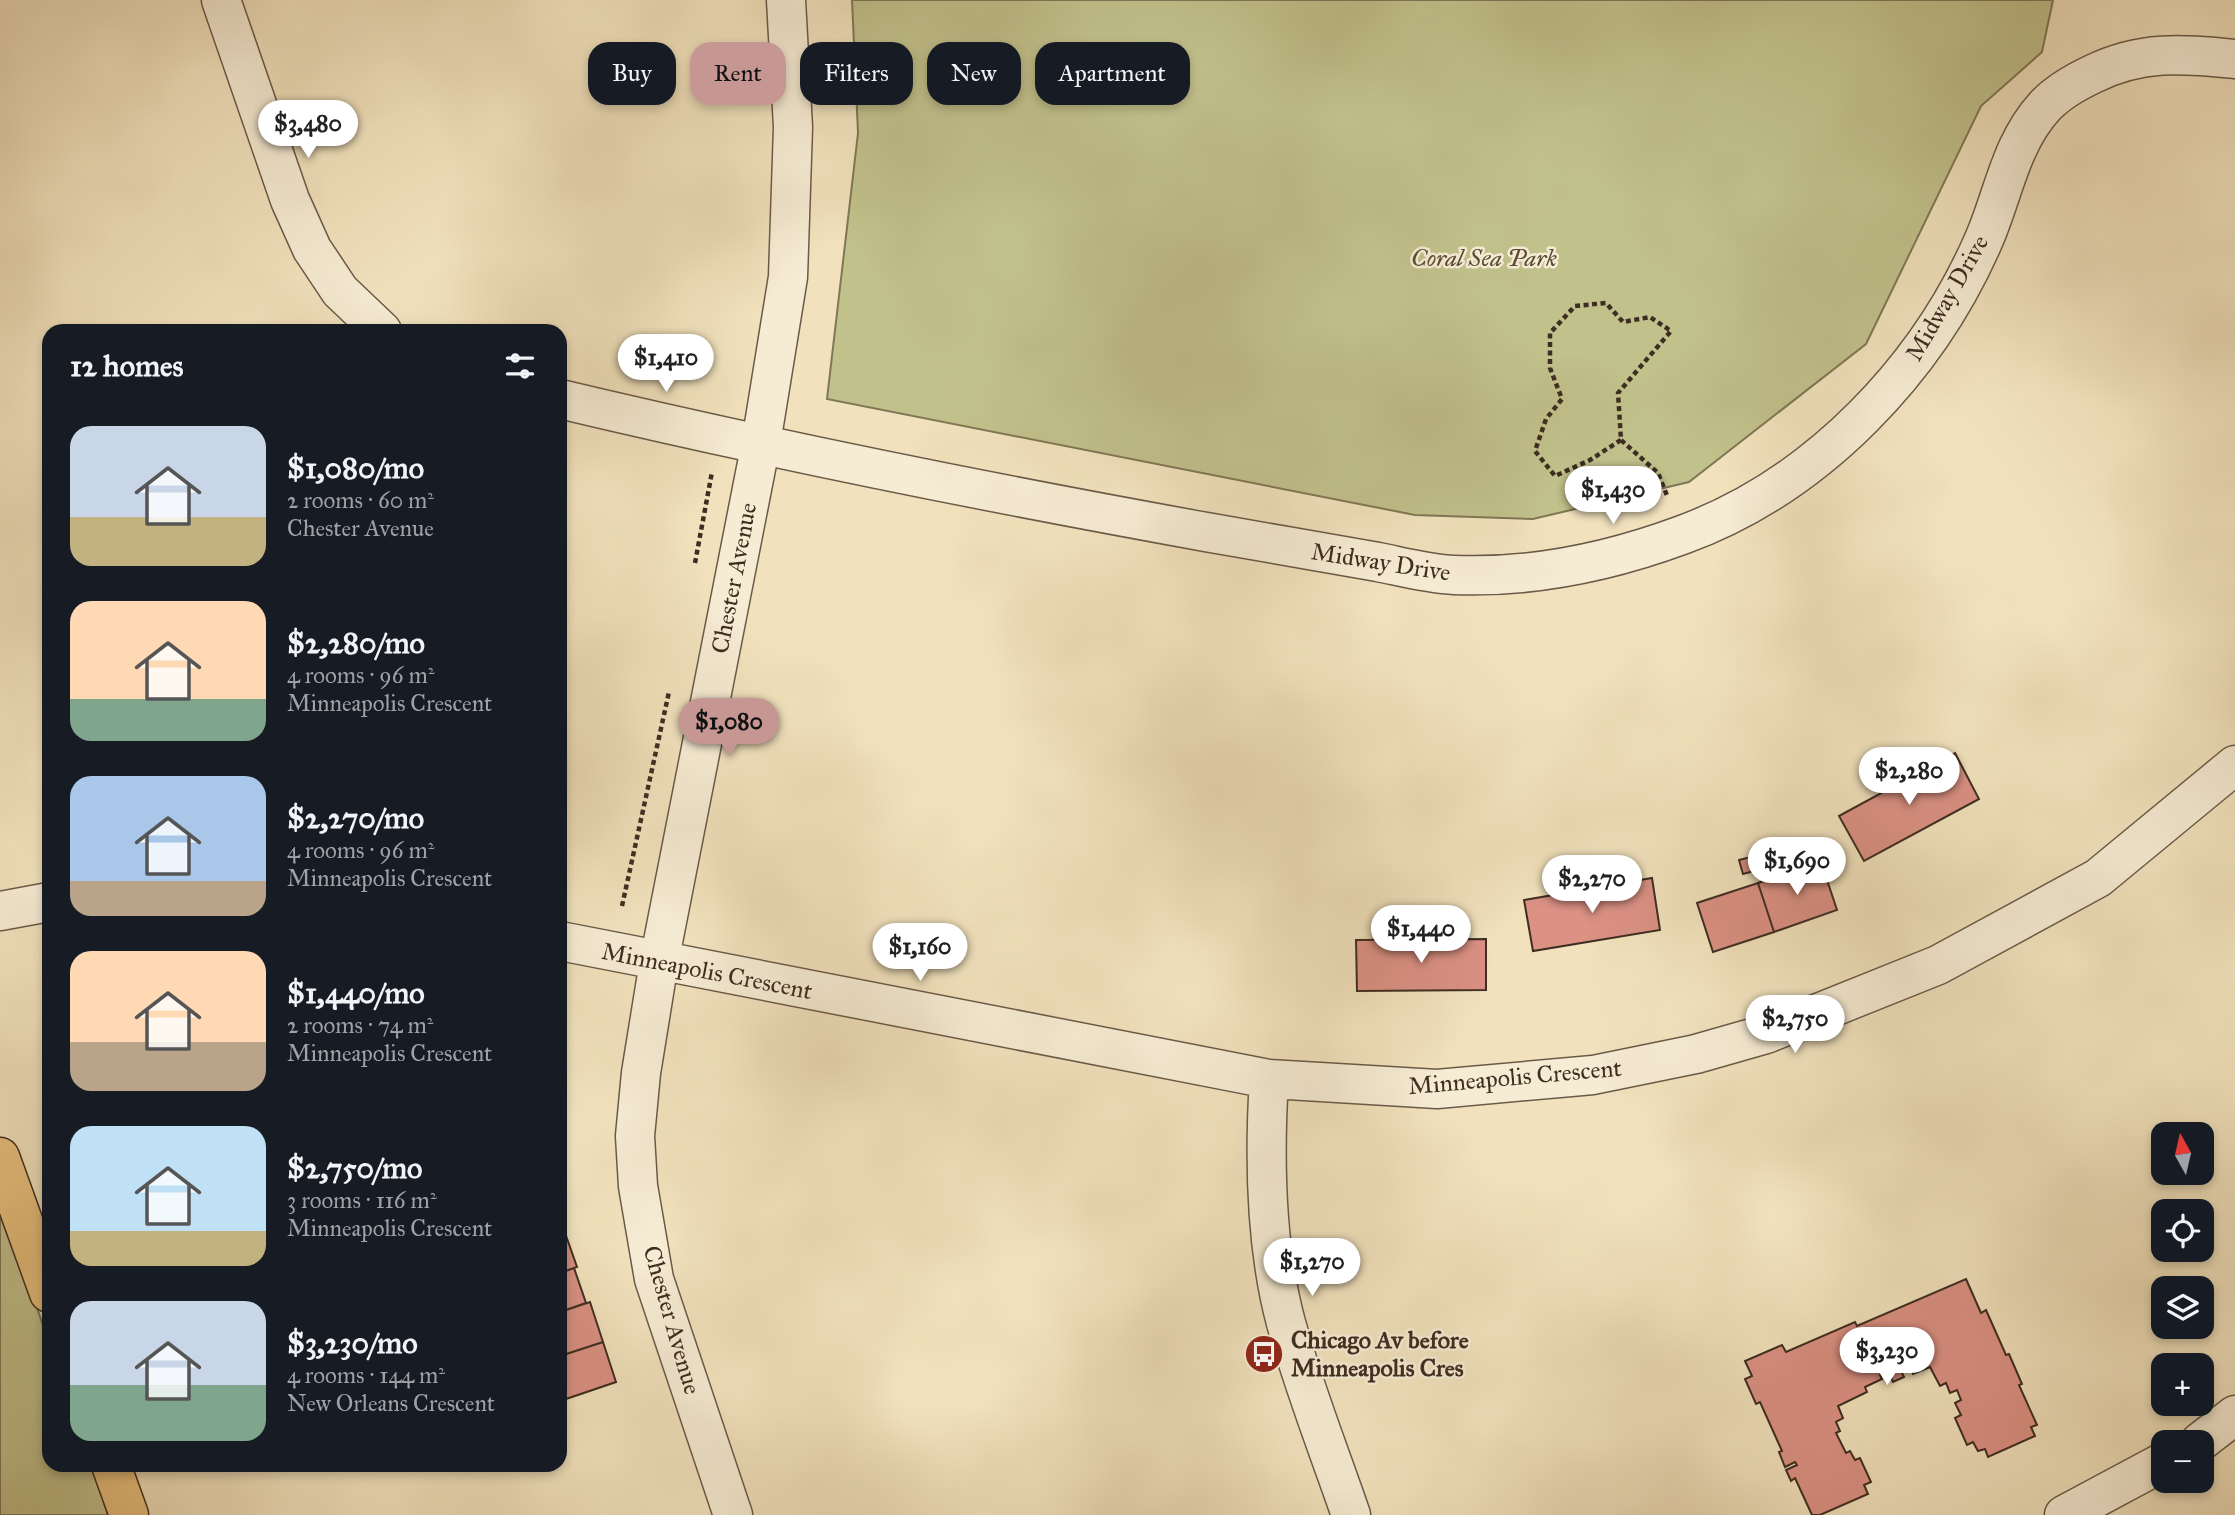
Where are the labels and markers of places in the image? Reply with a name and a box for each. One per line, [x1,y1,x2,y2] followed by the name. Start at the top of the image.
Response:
[251,100,365,160] pin: $3,480
[609,334,723,394] pin: $1,410
[1556,466,1670,526] pin: $1,430
[672,698,786,758] pin: $1,080
[1852,748,1966,807] pin: $2,280
[1740,838,1854,897] pin: $1,690
[1535,856,1649,915] pin: $2,270
[1364,906,1478,965] pin: $1,440
[863,923,977,983] pin: $1,160
[1738,996,1852,1055] pin: $2,750
[1255,1238,1369,1298] pin: $1,270
[1291,1325,1469,1383] place label: Chicago Av before Minneapolis Cres
[1830,1328,1944,1387] pin: $3,230
[1243,1333,1285,1375] bus stop icon: Chicago Av before Minneapolis Cres

